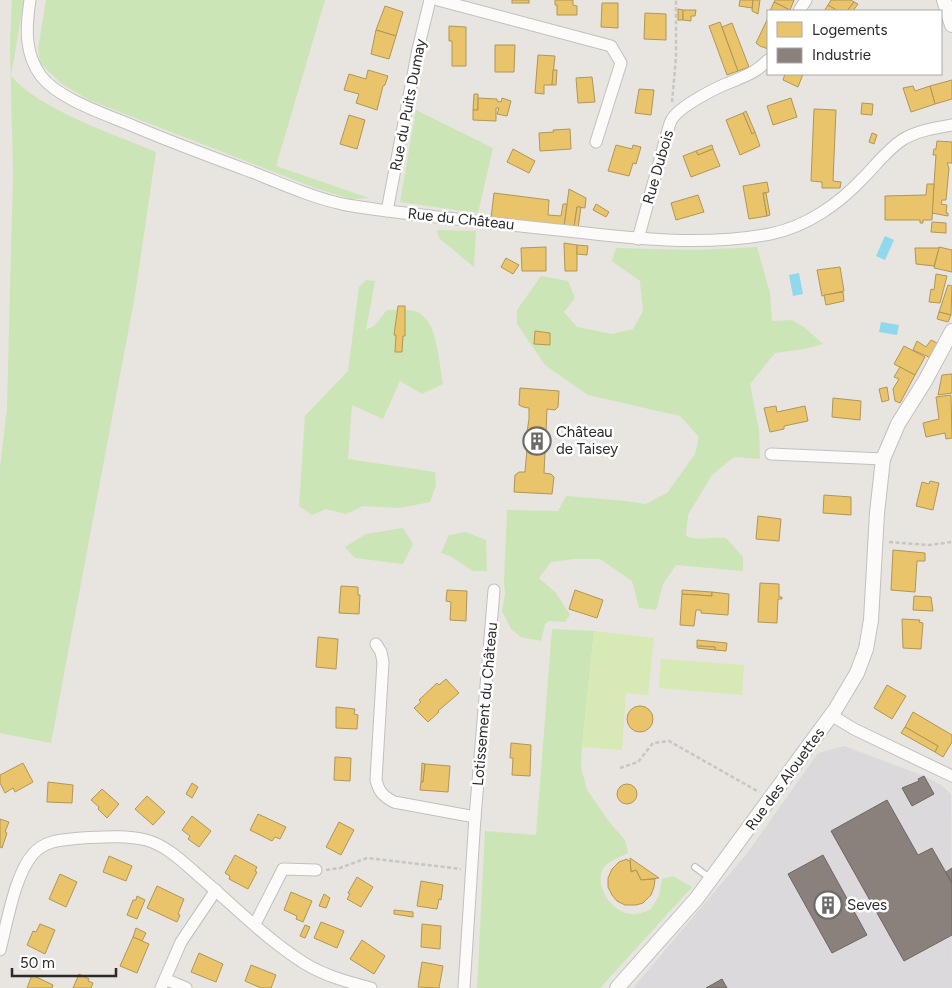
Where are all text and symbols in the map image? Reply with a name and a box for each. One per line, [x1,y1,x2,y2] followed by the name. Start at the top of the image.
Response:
[767,10,942,75] legend
[812,21,887,39] text: Logements
[386,37,430,173] street label: Rue du Puits Dumay
[812,46,871,64] text: Industrie
[639,128,677,206] street label: Rue Dubois
[407,204,515,234] street label: Rue du Château
[556,423,618,458] place label: Château de Taisey
[522,426,552,456] building icon: Château de Taisey
[469,622,501,786] street label: Lotissement du Château
[742,724,828,834] street label: Rue des Alouettes
[813,890,843,920] building icon: Seves
[847,896,887,914] place label: Seves
[12,946,116,978] scale bar
[20,954,55,972] text: 50 m

